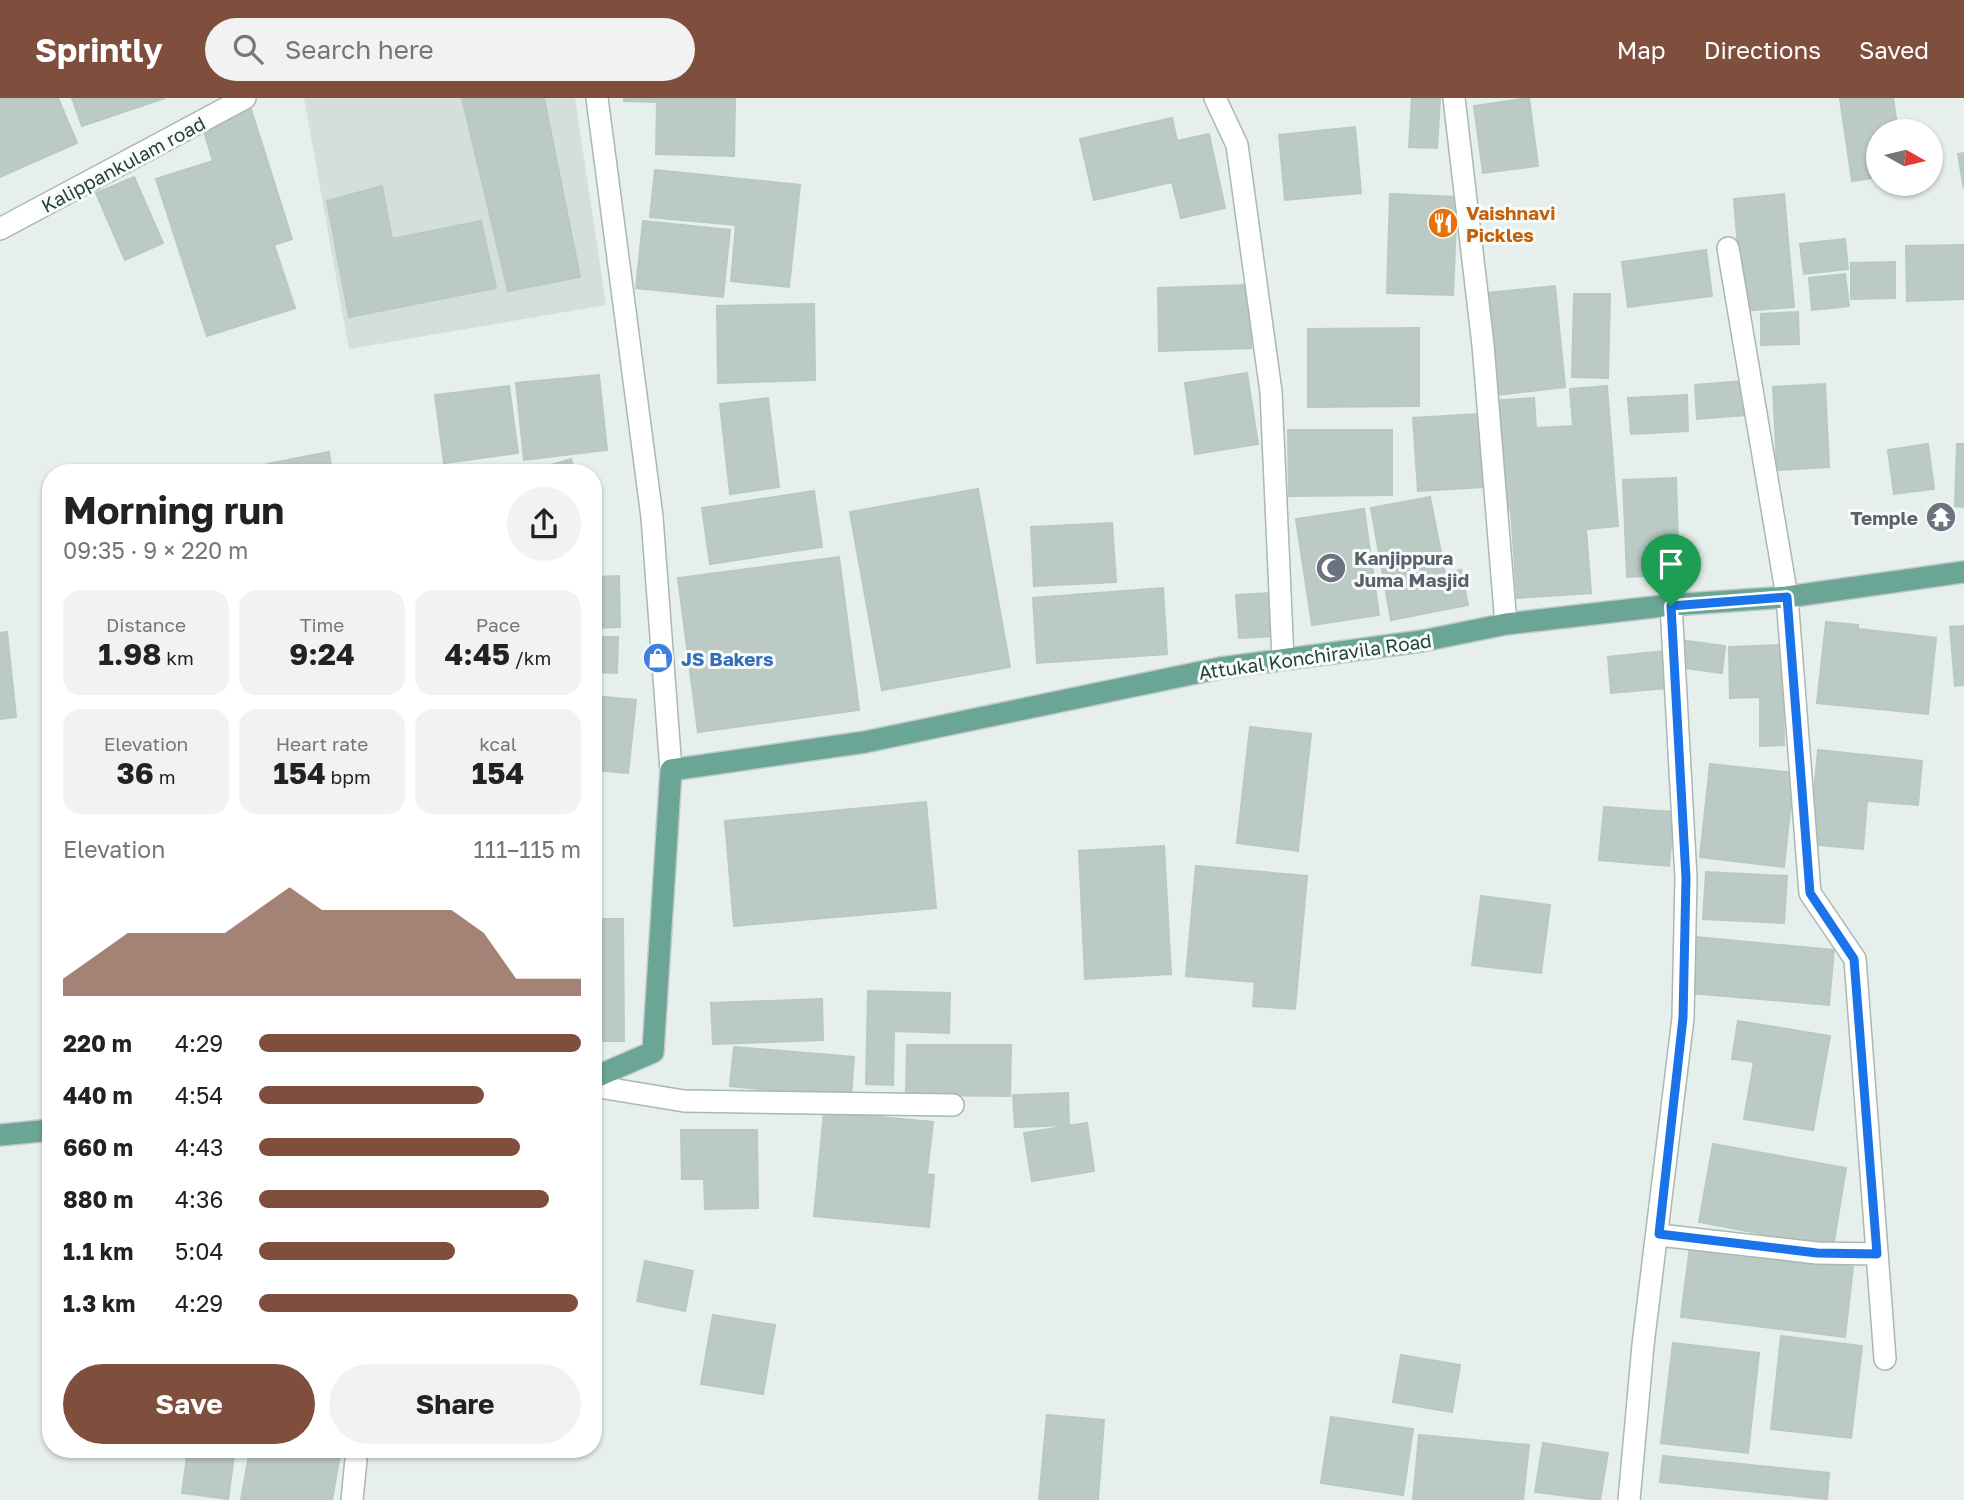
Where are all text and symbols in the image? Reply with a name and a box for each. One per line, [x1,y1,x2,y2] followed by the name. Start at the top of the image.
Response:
[205,18,695,81] search box
[35,30,163,69] text: Sprintly
[229,30,267,68] icon: search
[285,34,434,65] text: Search here
[1617,35,1666,64] text: Map
[1704,35,1821,64] text: Directions
[1859,35,1929,64] text: Saved
[37,111,209,217] street label: Kalippankulam road
[1866,119,1942,196] north arrow
[1866,119,1943,196] map controls
[1466,201,1555,246] place label: Vaishnavi Pickles
[1426,206,1460,240] restaurant icon: Vaishnavi Pickles
[63,487,284,532] text: Morning run
[507,487,581,561] button: share
[1924,500,1958,534] temple icon: Temple
[1850,506,1918,529] place label: Temple
[1641,534,1701,606] pin
[63,536,248,564] text: 09:35 · 9 × 220 m
[1652,545,1690,583] icon: arrive
[1354,546,1469,591] place label: Kanjippura Juma Masjid
[1314,551,1348,585] mosque icon: Kanjippura Juma Masjid
[106,613,186,636] text: Distance
[300,613,344,636] text: Time
[476,613,520,636] text: Pace
[1197,628,1433,684] street label: Attukal Konchiravila Road
[98,636,162,672] text: 1.98
[289,636,355,672] text: 9:24
[445,636,510,672] text: 4:45
[641,641,675,675] shop icon: JS Bakers
[162,646,194,669] text: km
[510,646,551,669] text: /km
[681,647,774,670] place label: JS Bakers
[104,732,188,755] text: Elevation
[276,732,368,755] text: Heart rate
[479,732,517,755] text: kcal
[117,755,154,791] text: 36
[273,755,326,791] text: 154
[472,755,524,791] text: 154
[154,765,175,788] text: m
[326,765,371,788] text: bpm
[63,835,165,863] text: Elevation
[474,835,581,863] text: 111–115 m
[63,1029,132,1057] text: 220 m
[175,1029,223,1057] text: 4:29
[63,1081,133,1109] text: 440 m
[175,1081,223,1109] text: 4:54
[63,1133,133,1161] text: 660 m
[175,1133,223,1161] text: 4:43
[63,1185,133,1213] text: 880 m
[175,1185,223,1213] text: 4:36
[63,1237,133,1265] text: 1.1 km
[175,1237,224,1265] text: 5:04
[63,1289,135,1317] text: 1.3 km
[175,1289,223,1317] text: 4:29
[63,1364,315,1444] button: Save
[329,1364,581,1444] button: Share

